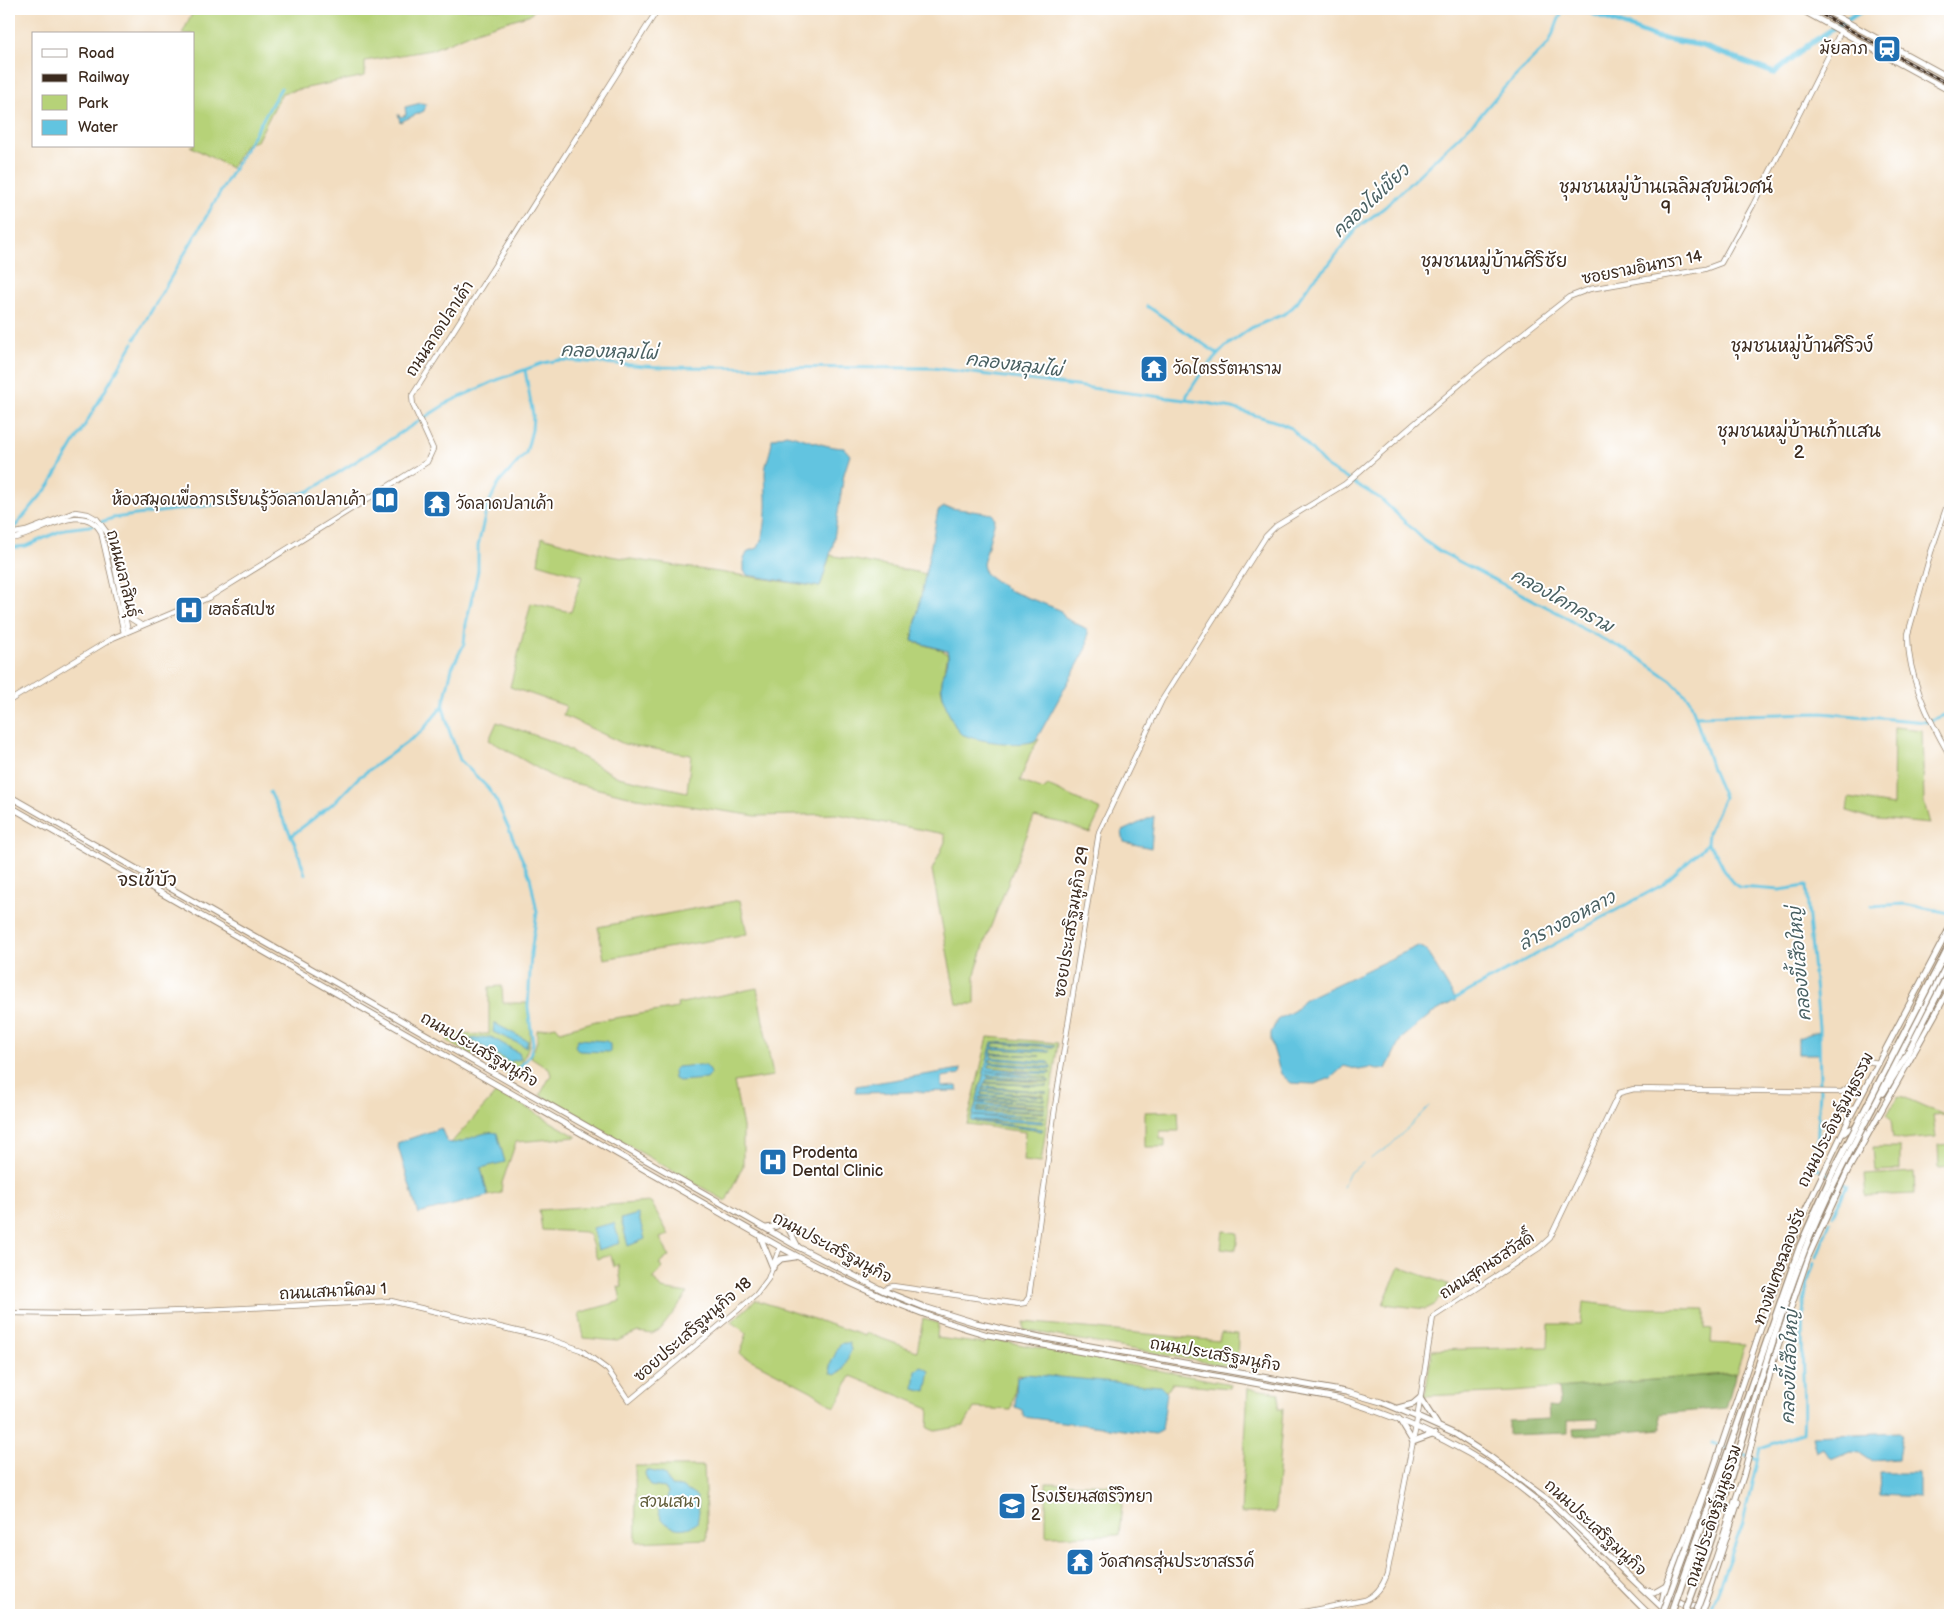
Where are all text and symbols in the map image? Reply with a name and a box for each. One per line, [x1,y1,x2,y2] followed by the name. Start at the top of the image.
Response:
[32,32,195,148] legend
[1872,34,1902,64] station icon: มัยลาภ
[1820,38,1868,59] place label: มัยลาภ
[78,44,114,63] text: Road
[78,68,129,87] text: Railway
[78,94,109,113] text: Park
[78,118,118,137] text: Water
[1327,158,1415,242] water label: คลองไผ่เขียว
[1559,174,1773,219] district label: ชุมชนหมู่บ้านเฉลิมสุขนิเวศน์ 9
[1580,245,1704,289] street label: ซอยรามอินทรา 14
[1421,249,1567,275] district label: ชุมชนหมู่บ้านศิริชัย
[400,277,478,380] street label: ถนนลาดปลาเค้า
[1731,333,1874,360] district label: ชุมชนหมู่บ้านศิริวง์
[560,338,661,366] water label: คลองหลุมไผ่
[965,347,1067,384] water label: คลองหลุมไผ่
[1139,354,1169,384] temple icon: วัดไตรรัตนาราม
[1173,357,1282,379] place label: วัดไตรรัตนาราม
[1717,419,1881,463] district label: ชุมชนหมู่บ้านเก้าแสน 2
[112,484,366,512] place label: ห้องสมุดเพื่อการเรียนรู้วัดลาดปลาเค้า
[370,485,400,515] library icon: ห้องสมุดเพื่อการเรียนรู้วัดลาดปลาเค้า
[422,489,452,519] temple icon: วัดลาดปลาเค้า
[456,493,554,514] place label: วัดลาดปลาเค้า
[100,528,145,620] street label: ถนนผลาสินธุ์
[1508,563,1619,639] water label: คลองโคกคราม
[174,595,204,625] hospital icon: เฮลธ์สเปซ
[208,598,275,620] place label: เฮลธ์สเปซ
[1049,845,1095,999] street label: ซอยประเสริฐมนูกิจ 29
[117,868,177,892] district label: จรเข้บัว
[1515,885,1621,955] water label: ลำรางออหลาว
[1777,903,1815,1023] water label: คลองขี้เสือใหญ่
[416,1007,542,1093] street label: ถนนประเสริฐมนูกิจ
[1791,1048,1880,1191] street label: ถนนประดิษฐ์มนูธรรม
[792,1144,883,1181] place label: Prodenta Dental Clinic
[758,1147,788,1177] hospital icon: Prodenta Dental Clinic
[1748,1205,1810,1328] street label: ทางพิเศษฉลองรัช
[768,1207,896,1289] street label: ถนนประเสริฐมนูกิจ
[1432,1222,1539,1305] street label: ถนนสุคนธสวัสดิ์
[629,1272,757,1388] street label: ซอยประเสริฐมนูกิจ 18
[279,1278,387,1304] street label: ถนนเสนานิคม 1
[1771,1306,1803,1425] water label: คลองขี้เสือใหญ่
[1148,1332,1282,1378] street label: ถนนประเสริฐมนูกิจ
[1679,1442,1748,1590] street label: ถนนประดิษฐ์มนูธรรม
[1539,1475,1651,1581] street label: ถนนประเสริฐมนูกิจ
[1031,1485,1153,1525] place label: โรงเรียนสตรีวิทยา 2
[997,1491,1027,1521] school or university icon: โรงเรียนสตรีวิทยา 2
[639,1493,701,1512] park label: สวนเสนา
[1065,1547,1095,1577] temple icon: วัดสาครสุ่นประชาสรรค์
[1099,1550,1255,1574] place label: วัดสาครสุ่นประชาสรรค์

